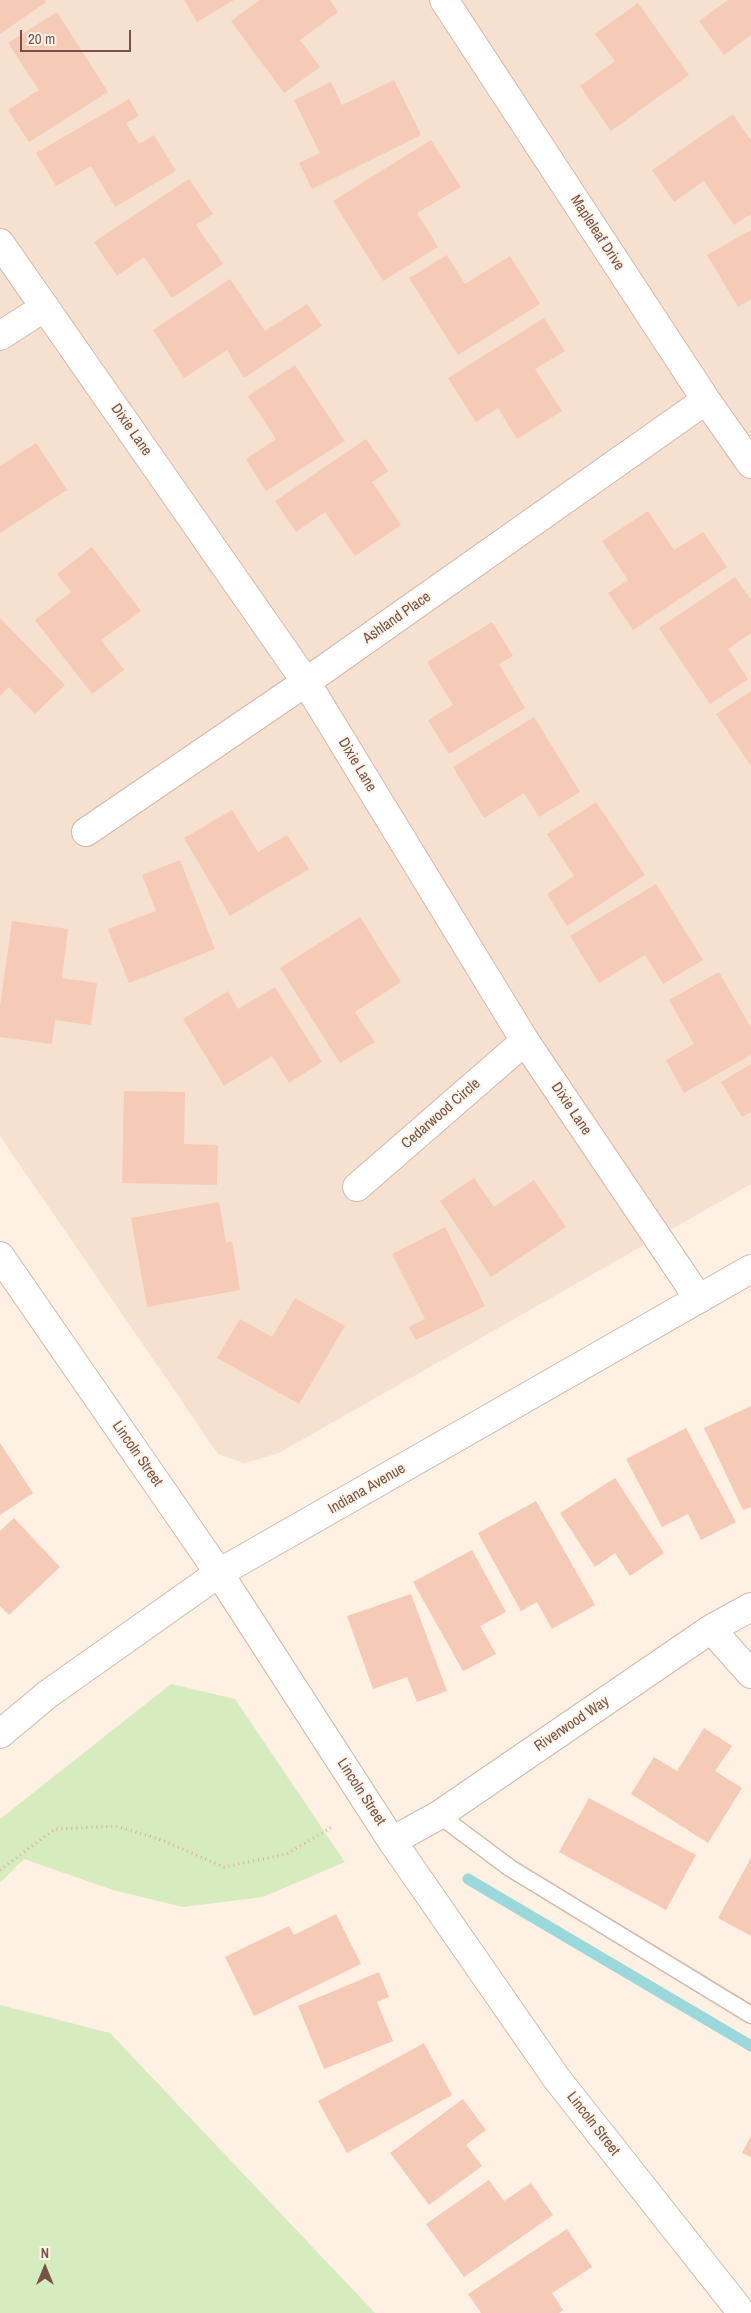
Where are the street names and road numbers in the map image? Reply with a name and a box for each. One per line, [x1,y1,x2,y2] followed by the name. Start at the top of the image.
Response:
[566,192,628,274] street label: Mapleleaf Drive
[107,400,155,460] street label: Dixie Lane
[360,588,434,648] street label: Ashland Place
[334,735,380,795] street label: Dixie Lane
[398,1075,484,1153] street label: Cedarwood Circle
[547,1079,595,1139] street label: Dixie Lane
[108,1418,166,1490] street label: Lincoln Street
[325,1460,409,1518] street label: Indiana Avenue
[531,1692,613,1756] street label: Riverwood Way
[333,1755,389,1829] street label: Lincoln Street
[563,2089,623,2159] street label: Lincoln Street

